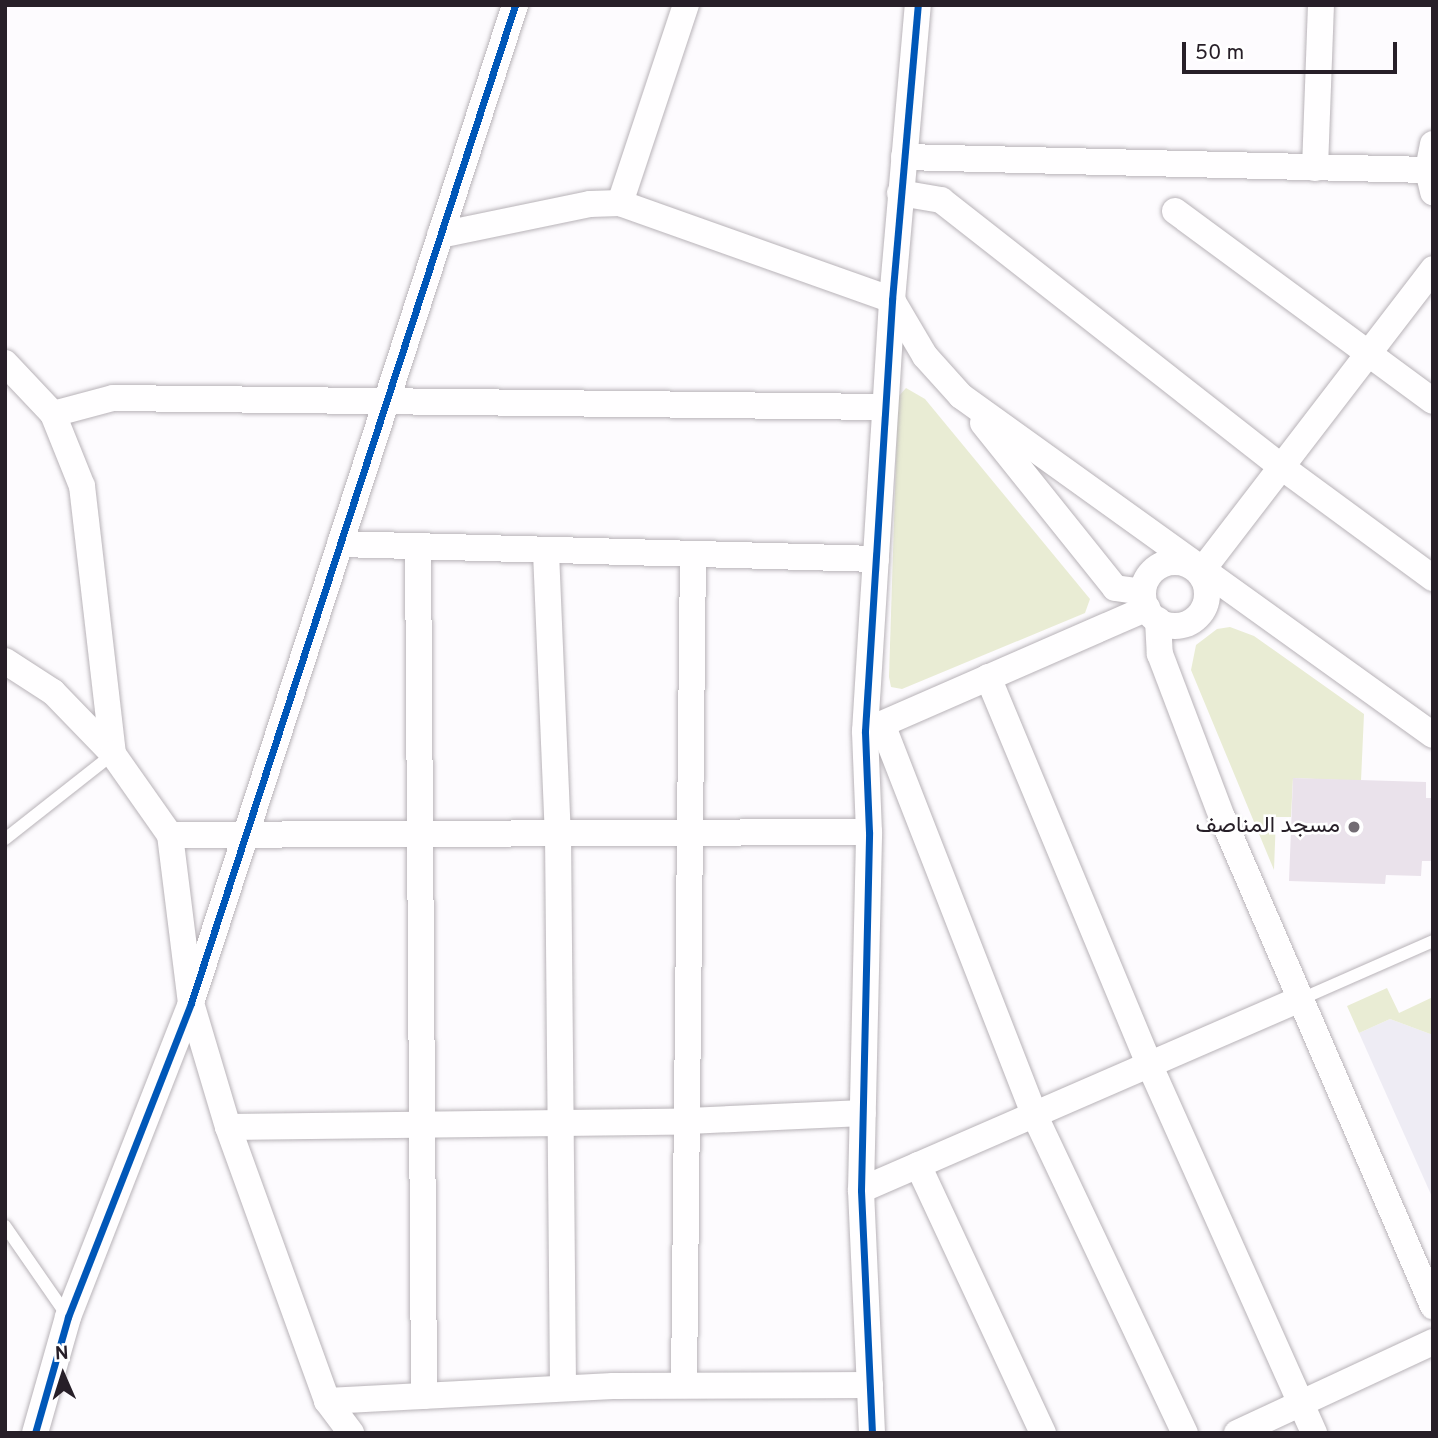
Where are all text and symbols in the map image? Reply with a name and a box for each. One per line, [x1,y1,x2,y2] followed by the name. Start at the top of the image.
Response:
[1186,28,1401,72] scale bar
[1195,40,1244,67] text: 50 m
[1195,813,1340,841] place label: مسجد المناصف
[1346,819,1362,835] marker: مسجد المناصف
[28,1340,98,1410] north arrow
[54,1342,69,1366] text: N

